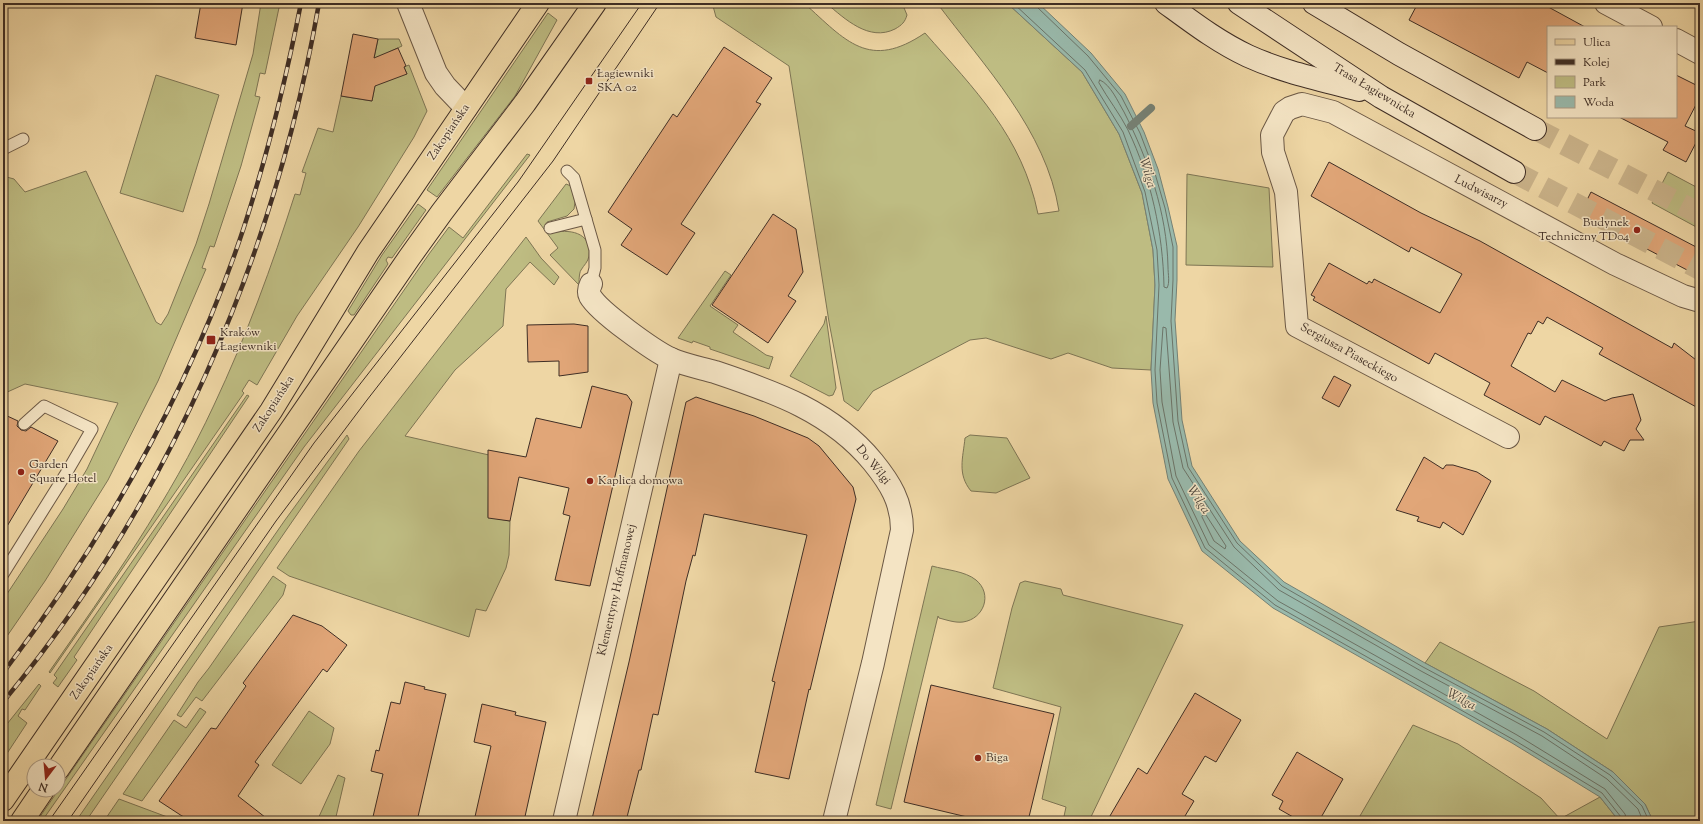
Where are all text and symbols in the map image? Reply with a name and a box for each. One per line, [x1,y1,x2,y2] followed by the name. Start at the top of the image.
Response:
[1547,26,1677,118] legend
[1583,34,1611,52] text: Ulica
[1583,54,1610,72] text: Kolej
[1329,59,1419,123] street label: Trasa Łagiewnicka
[597,65,654,97] place label: Łagiewniki SKA 02
[1583,74,1606,92] text: Park
[584,76,594,86] marker: Łagiewniki SKA 02
[1583,94,1615,112] text: Woda
[423,100,475,164] street label: Zakopiańska
[1134,156,1160,191] water label: Wilga
[1451,171,1511,213] street label: Ludwisarzy
[1538,214,1629,246] place label: Budynek Techniczny TD04
[1632,225,1642,235] marker: Budynek Techniczny TD04
[1297,319,1402,388] street label: Sergiusza Piaseckiego
[220,324,277,356] place label: Kraków Łagiewniki
[205,334,217,346] marker: Kraków Łagiewniki
[249,372,299,436] street label: Zakopiańska
[851,441,895,489] street label: Do Wilgi
[29,456,97,488] place label: Garden Square Hotel
[16,467,26,477] marker: Garden Square Hotel
[598,472,683,490] place label: Kaplica domowa
[585,476,595,486] marker: Kaplica domowa
[1182,482,1214,518] water label: Wilga
[593,522,641,658] street label: Klementyny Hoffmanowej
[66,640,118,704] street label: Zakopiańska
[1443,685,1479,715] water label: Wilga
[986,749,1009,767] place label: Biga
[973,753,983,763] marker: Biga
[26,758,66,798] north arrow
[37,778,51,796] text: N

